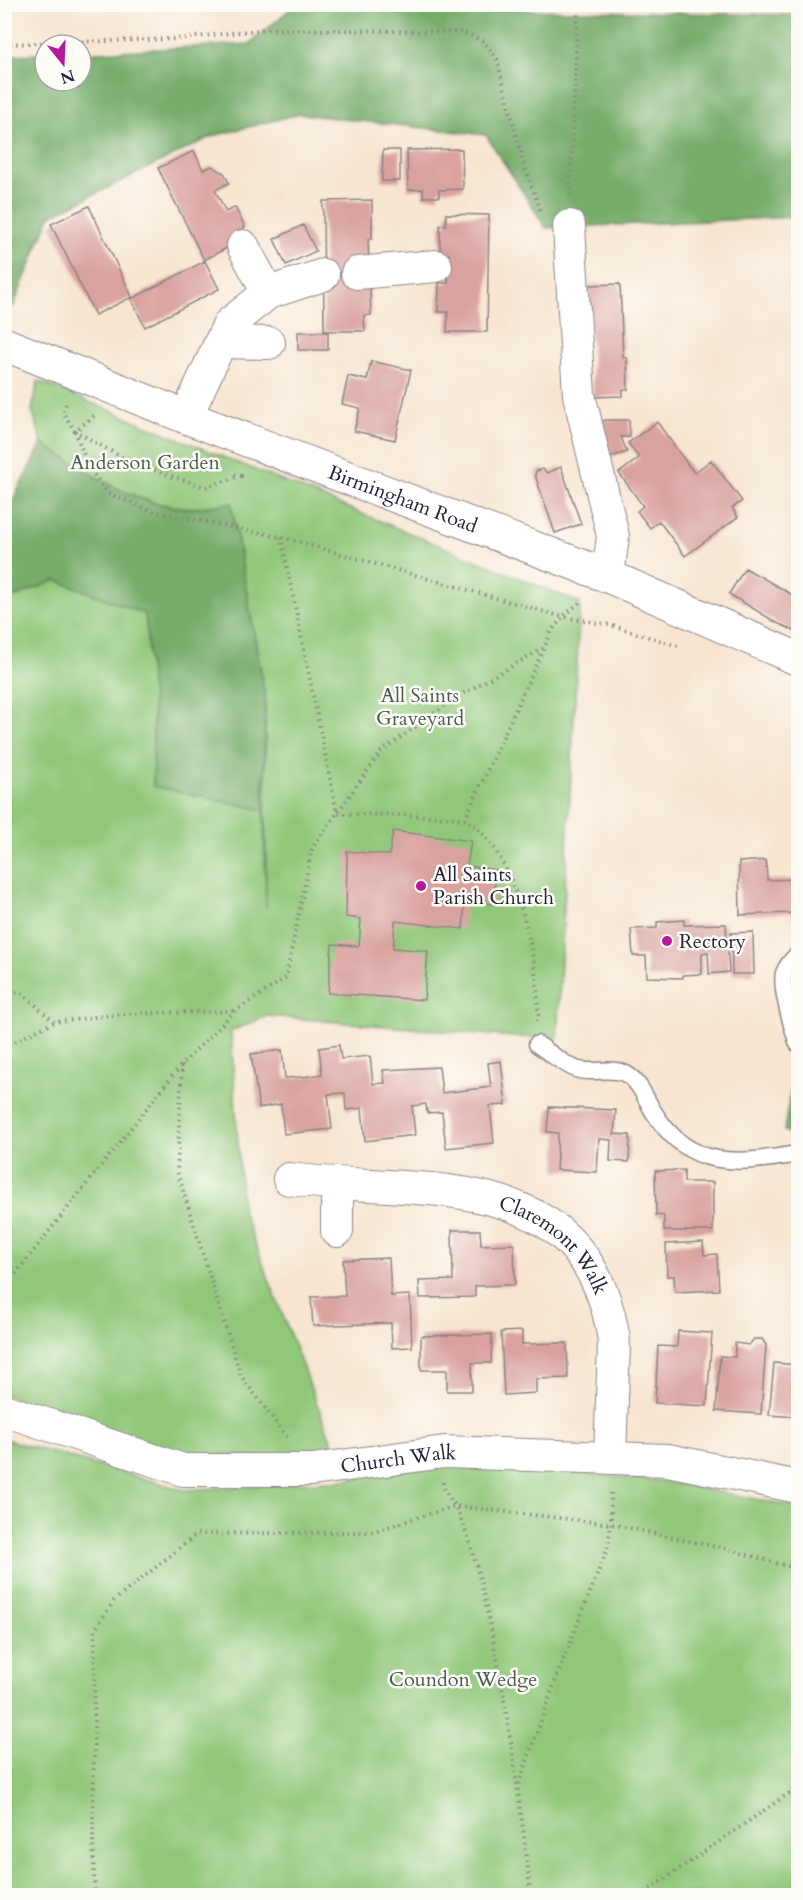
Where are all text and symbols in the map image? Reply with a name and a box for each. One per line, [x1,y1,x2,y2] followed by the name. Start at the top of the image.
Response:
[33,33,93,93] north arrow
[57,64,77,89] text: N
[70,449,220,476] park label: Anderson Garden
[325,458,482,539] street label: Birmingham Road
[376,682,464,732] park label: All Saints Graveyard
[433,861,554,911] place label: All Saints Parish Church
[414,879,428,893] marker: All Saints Parish Church
[679,928,746,955] place label: Rectory
[660,934,674,948] marker: Rectory
[496,1189,615,1299] street label: Claremont Walk
[339,1438,457,1479] street label: Church Walk
[389,1666,537,1693] park label: Coundon Wedge

